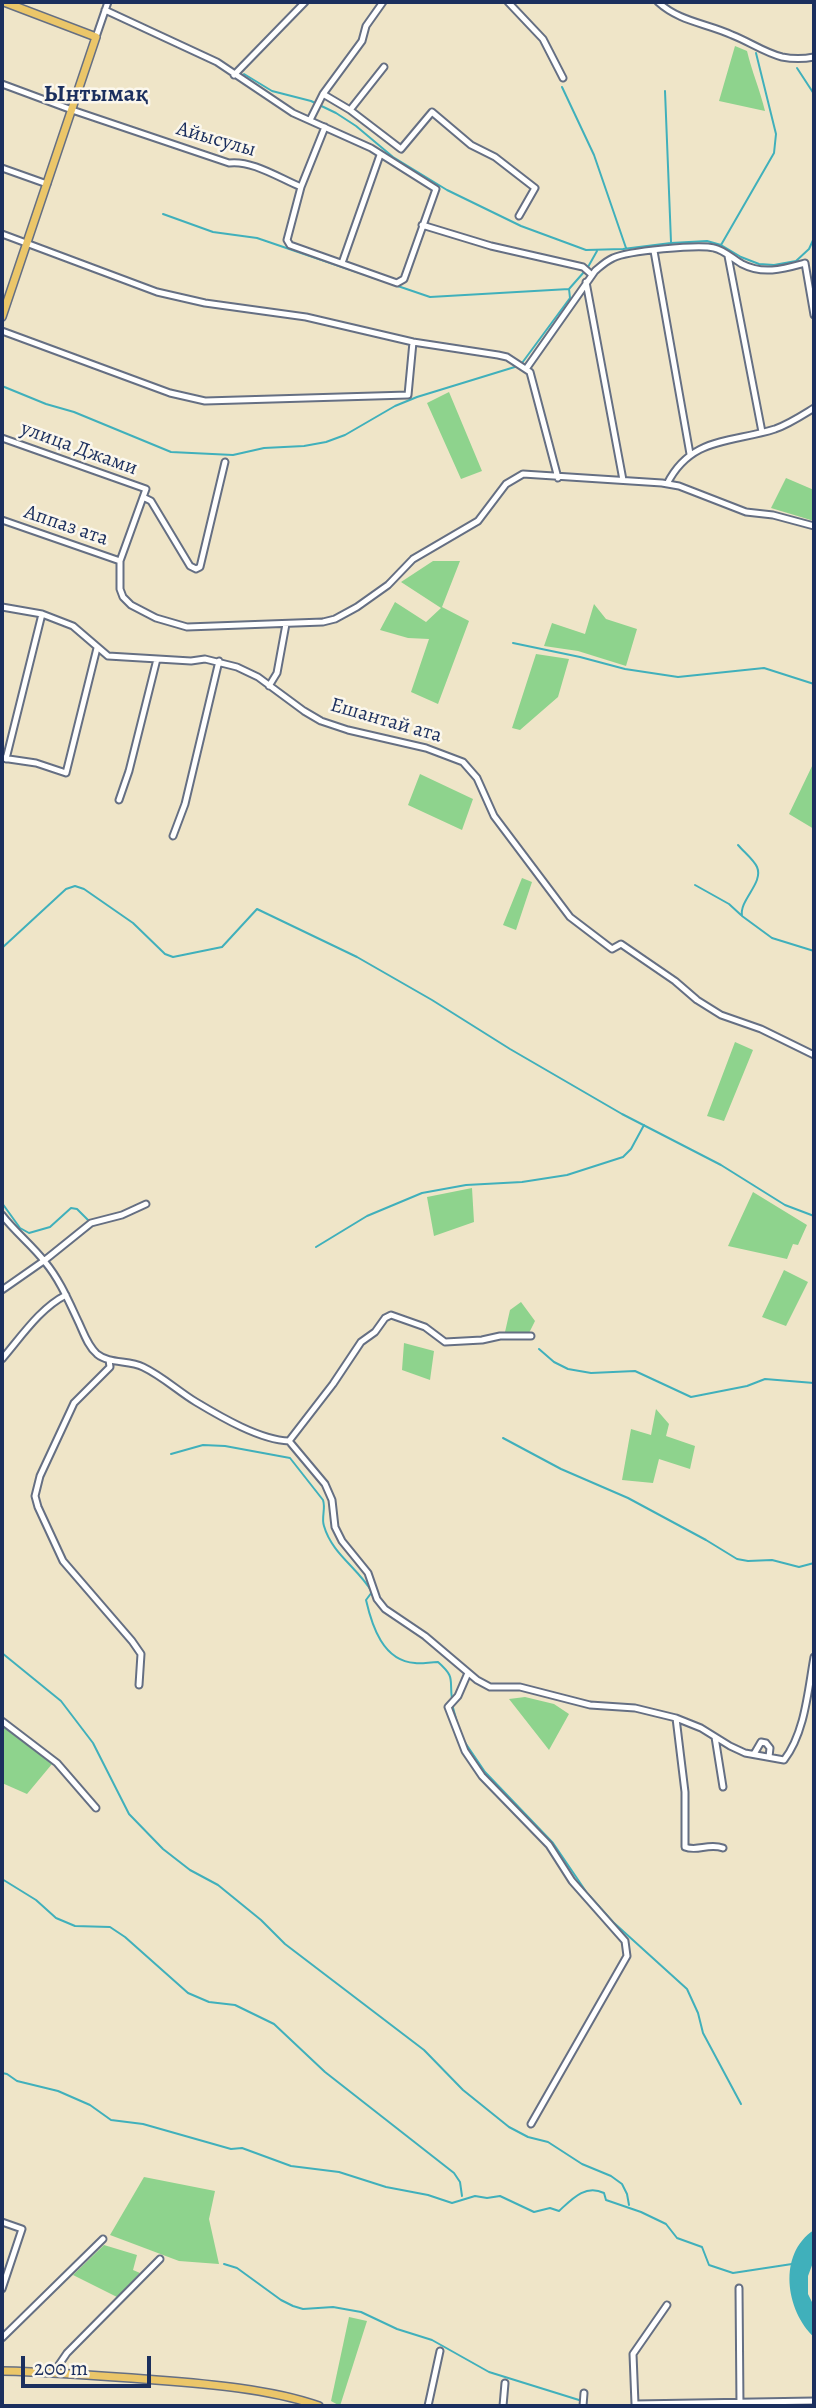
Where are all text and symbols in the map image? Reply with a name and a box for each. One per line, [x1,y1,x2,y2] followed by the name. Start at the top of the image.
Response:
[44,81,148,109] district label: Ынтымақ
[173,117,259,163] street label: Айысулы
[17,416,141,482] street label: улица Джами
[21,500,111,552] street label: Аппаз ата
[327,693,445,749] street label: Ешантай ата
[24,2342,154,2386] scale bar
[34,2354,88,2382] text: 200 m

